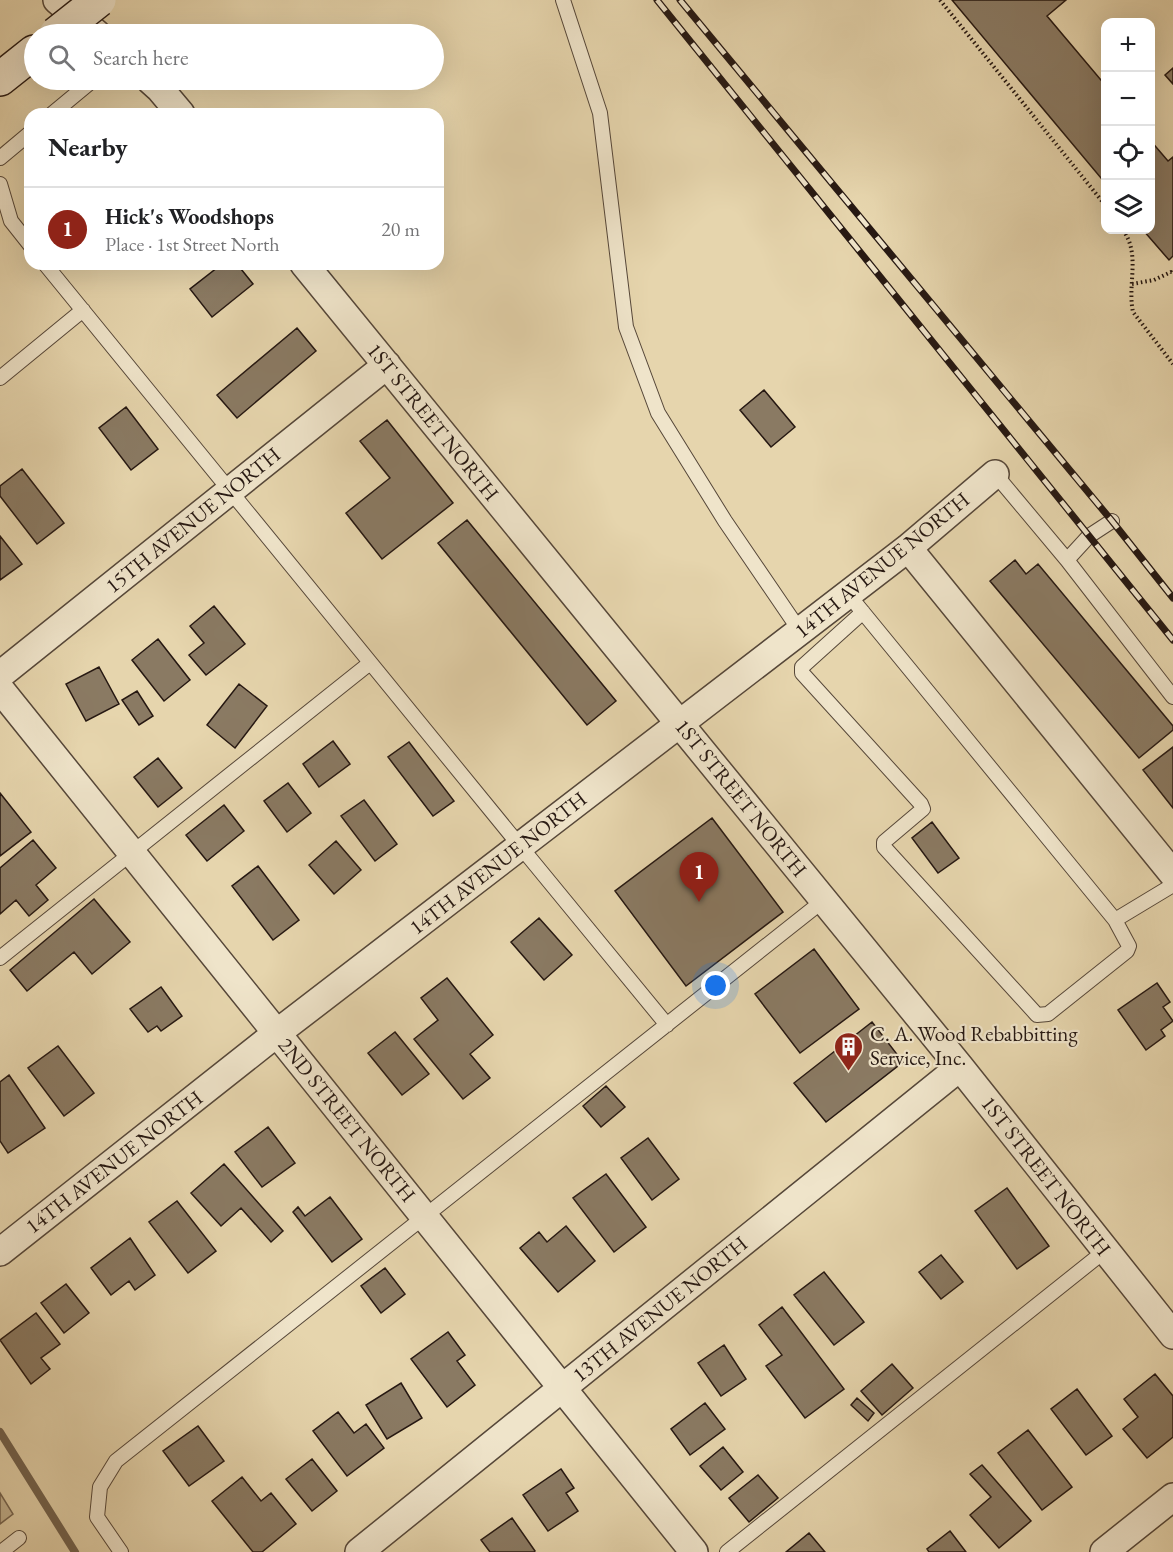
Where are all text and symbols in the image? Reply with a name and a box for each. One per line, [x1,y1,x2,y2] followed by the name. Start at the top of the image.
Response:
[1101,18,1155,234] map controls
[1101,18,1155,72] button: +
[24,24,444,90] search box
[45,41,78,74] icon: search
[93,43,188,72] text: Search here
[1101,72,1155,126] button: −
[1101,126,1155,180] button: locate
[48,130,128,164] text: Nearby
[1101,180,1155,234] button: layers
[105,202,274,231] text: Hick's Woodshops
[62,216,73,242] text: 1
[381,216,420,242] text: 20 m
[105,231,280,257] text: Place · 1st Street North
[361,337,505,506] street label: 1ST STREET NORTH
[100,441,286,599] street label: 15TH AVENUE NORTH
[789,486,975,644] street label: 14TH AVENUE NORTH
[670,714,812,882] street label: 1ST STREET NORTH
[404,785,592,940] street label: 14TH AVENUE NORTH
[680,852,718,902] pin: 1
[701,971,730,1000] your location
[870,1020,1078,1071] place label: C. A. Wood Rebabbitting Service, Inc.
[833,1030,865,1072] building icon: C. A. Wood Rebabbitting Service, Inc.
[273,1032,422,1207] street label: 2ND STREET NORTH
[20,1084,208,1239] street label: 14TH AVENUE NORTH
[976,1090,1117,1261] street label: 1ST STREET NORTH
[567,1230,753,1388] street label: 13TH AVENUE NORTH

